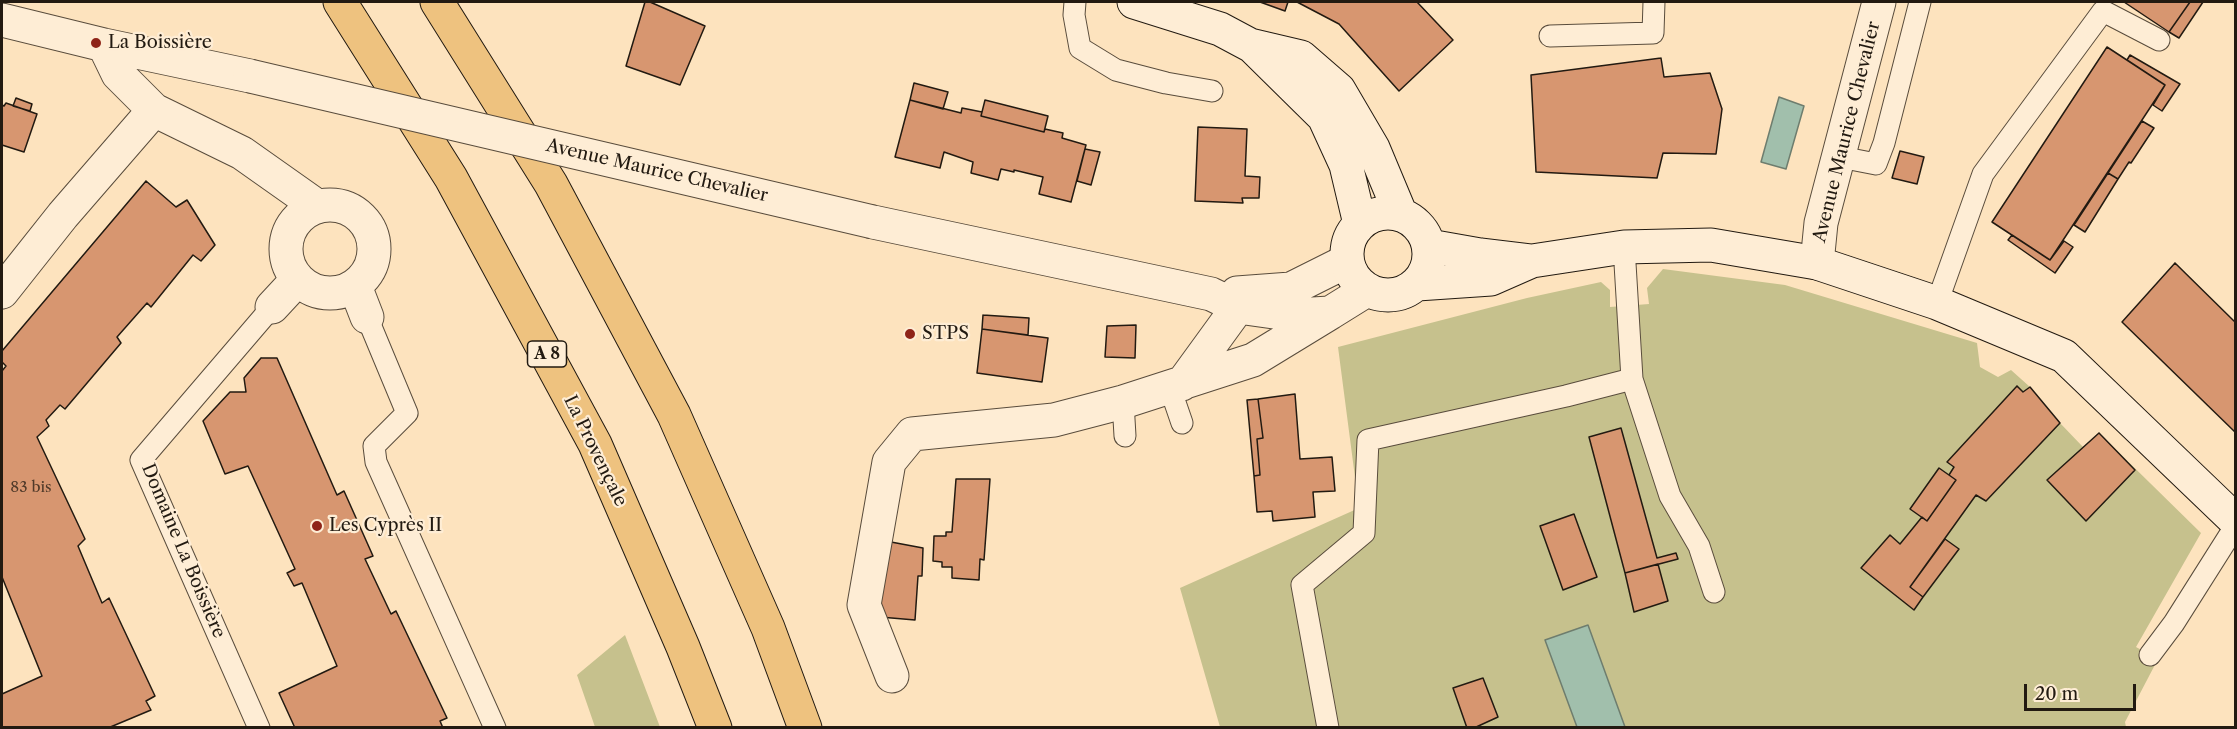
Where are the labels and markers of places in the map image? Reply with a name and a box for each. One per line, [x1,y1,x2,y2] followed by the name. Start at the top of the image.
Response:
[108,32,212,54] place label: La Boissière
[89,36,103,50] marker: La Boissière
[922,323,969,345] place label: STPS
[903,327,917,341] marker: STPS
[329,515,442,537] place label: Les Cyprès II
[310,519,324,533] marker: Les Cyprès II

